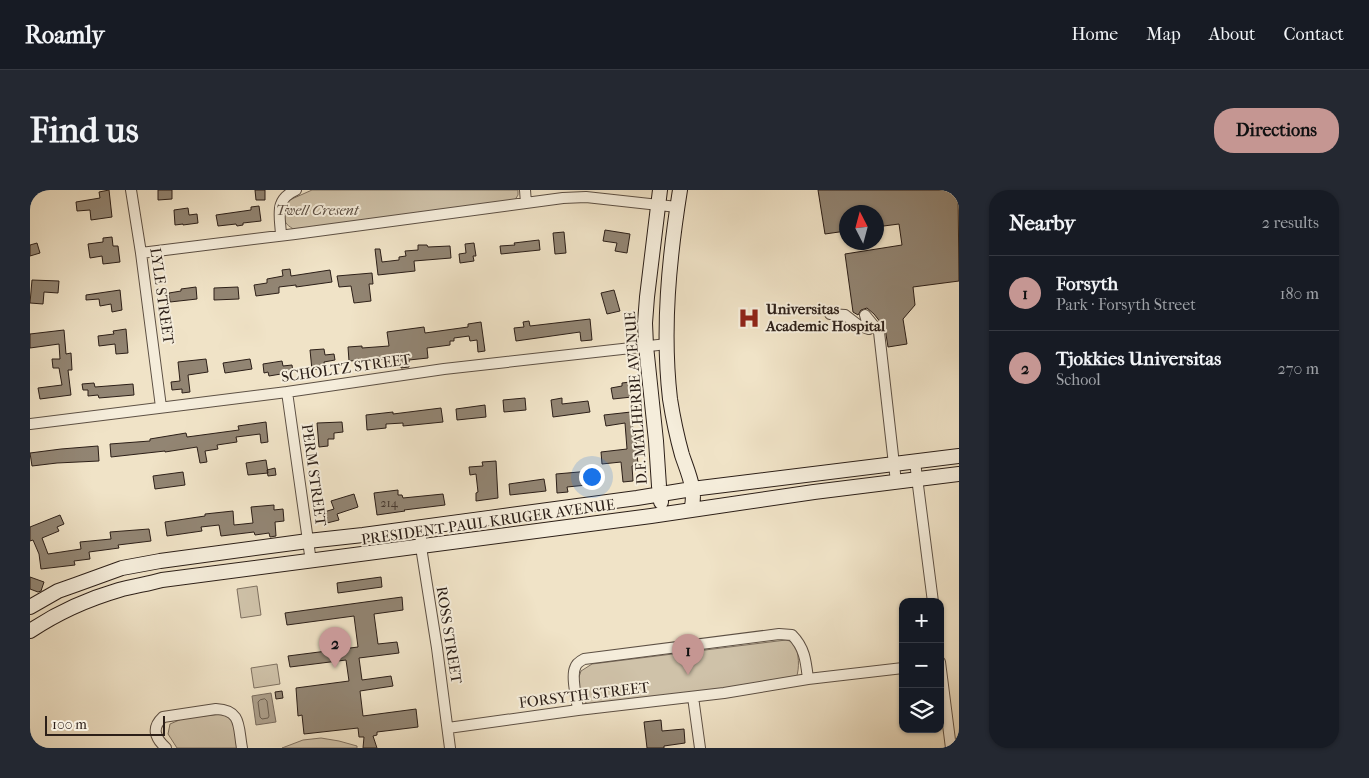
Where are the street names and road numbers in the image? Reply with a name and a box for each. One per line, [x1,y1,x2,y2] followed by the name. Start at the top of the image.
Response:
[146,247,178,346] street label: LYLE STREET
[621,311,651,485] street label: D.F. MALHERBE AVENUE
[280,350,413,386] street label: SCHOLTZ STREET
[298,423,330,528] street label: PERM STREET
[360,495,616,549] street label: PRESIDENT PAUL KRUGER AVENUE
[432,585,466,686] street label: ROSS STREET
[518,678,651,712] street label: FORSYTH STREET

